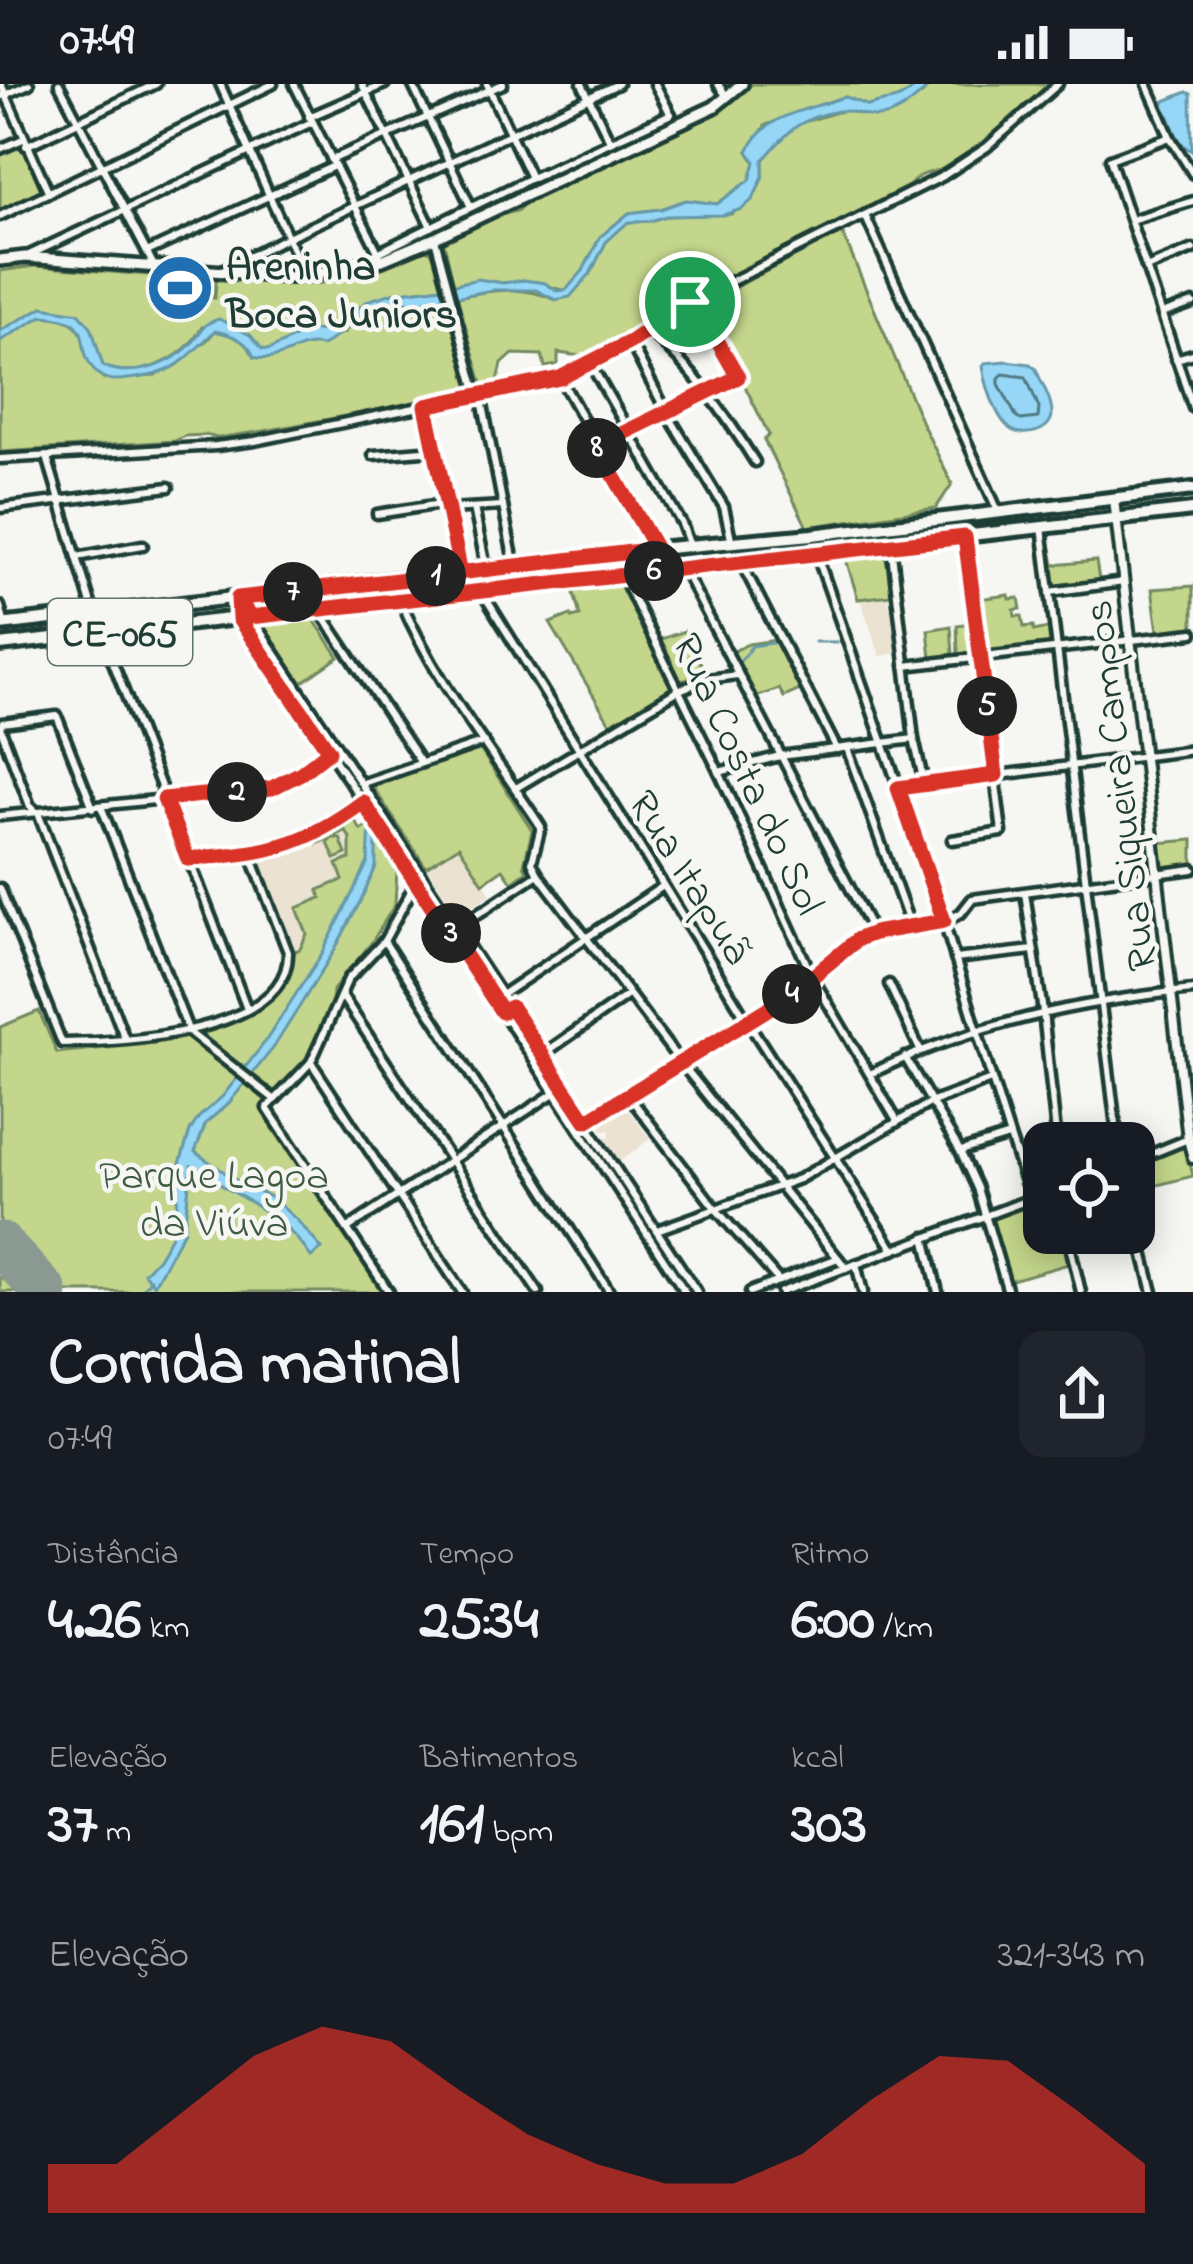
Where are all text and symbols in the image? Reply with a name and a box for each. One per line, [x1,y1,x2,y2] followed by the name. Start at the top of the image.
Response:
[60,9,134,75] text: 07:49
[224,238,457,347] place label: Areninha Boca Juniors
[639,251,741,353] pin
[145,253,215,323] sports icon: Areninha Boca Juniors
[657,269,723,335] icon: arrive
[567,418,627,478] pin: 8
[591,424,603,472] text: 8
[624,541,684,601] pin: 6
[406,546,466,606] pin: 1
[647,547,661,595] text: 6
[431,552,441,600] text: 1
[263,562,323,622] pin: 7
[286,568,300,616] text: 7
[1069,597,1175,974] street label: Rua Siqueira Campos
[48,599,192,665] road number: CE-065
[654,624,838,926] street label: Rua Costa do Sol
[957,676,1017,736] pin: 5
[978,682,996,730] text: 5
[207,762,267,822] pin: 2
[229,768,245,816] text: 2
[611,780,766,977] street label: Rua Itapuã
[421,903,481,963] pin: 3
[444,909,458,957] text: 3
[762,964,822,1024] pin: 4
[785,970,799,1018] text: 4
[1023,1122,1155,1254] map controls
[1023,1122,1155,1254] button: locate
[99,1147,329,1256] park label: Parque Lagoa da Viúva
[48,1318,461,1414] text: Corrida matinal
[1019,1331,1145,1457] button: share
[48,1411,112,1468] text: 07:49
[48,1531,179,1579] text: Distância
[420,1531,514,1579] text: Tempo
[791,1531,869,1579] text: Ritmo
[48,1579,141,1666] text: 4.26
[420,1579,538,1666] text: 25:34
[791,1579,875,1666] text: 6:00
[141,1605,190,1653] text: km
[875,1605,933,1653] text: /km
[48,1735,167,1783] text: Elevação
[420,1735,578,1783] text: Batimentos
[791,1735,844,1783] text: kcal
[48,1783,98,1870] text: 37
[420,1783,484,1870] text: 161
[791,1783,867,1870] text: 303
[98,1809,131,1857] text: m
[484,1809,553,1857] text: bpm
[48,1928,189,1985] text: Elevação
[998,1928,1145,1985] text: 321–343 m

